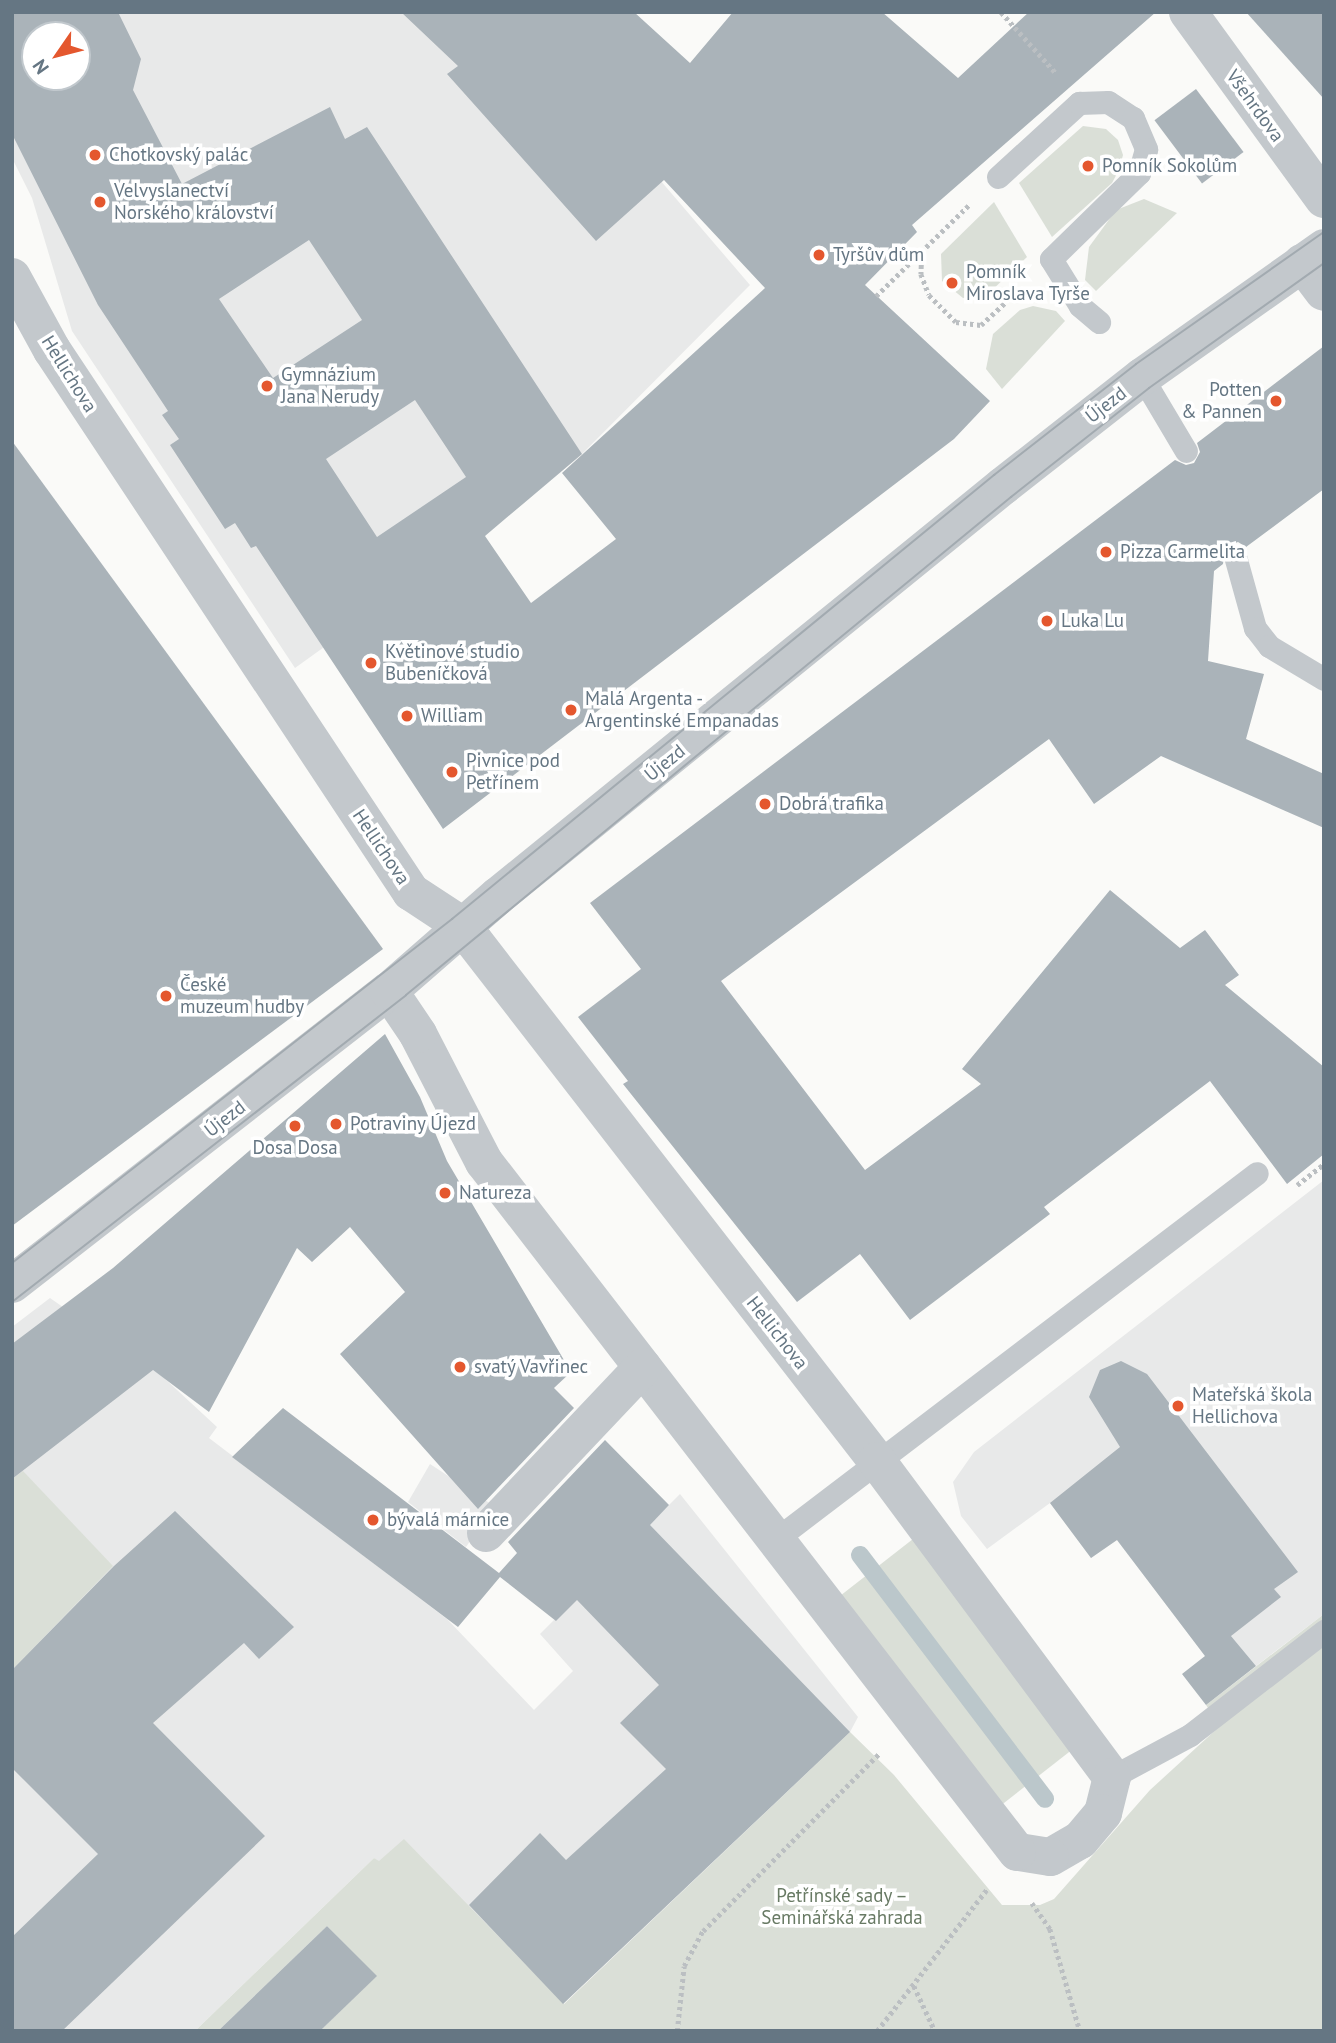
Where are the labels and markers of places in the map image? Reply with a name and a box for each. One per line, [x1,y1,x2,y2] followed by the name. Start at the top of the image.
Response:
[109,144,249,166] place label: Chotkovský palác
[87,147,103,163] marker: Chotkovský palác
[1102,155,1238,177] place label: Pomník Sokolům
[1080,158,1096,174] marker: Pomník Sokolům
[114,180,274,224] place label: Velvyslanectví Norského království
[92,194,108,210] marker: Velvyslanectví Norského království
[833,244,925,266] place label: Tyršův dům
[811,247,827,263] marker: Tyršův dům
[966,261,1090,305] place label: Pomník Miroslava Tyrše
[944,275,960,291] marker: Pomník Miroslava Tyrše
[281,364,379,408] place label: Gymnázium Jana Nerudy
[259,378,275,394] marker: Gymnázium Jana Nerudy
[1181,379,1262,423] place label: Potten & Pannen
[1268,393,1284,409] marker: Potten & Pannen
[1120,541,1245,563] place label: Pizza Carmelita
[1098,544,1114,560] marker: Pizza Carmelita
[1061,610,1124,632] place label: Luka Lu
[1039,613,1055,629] marker: Luka Lu
[385,641,520,685] place label: Květinové studio Bubeníčková
[363,655,379,671] marker: Květinové studio Bubeníčková
[585,688,779,732] place label: Malá Argenta - Argentinské Empanadas
[563,702,579,718] marker: Malá Argenta - Argentinské Empanadas
[421,705,483,727] place label: William
[399,708,415,724] marker: William
[466,750,560,794] place label: Pivnice pod Petřínem
[444,764,460,780] marker: Pivnice pod Petřínem
[779,793,884,815] place label: Dobrá trafika
[757,796,773,812] marker: Dobrá trafika
[180,974,304,1018] place label: České muzeum hudby
[158,988,174,1004] marker: České muzeum hudby
[350,1113,477,1135] place label: Potraviny Újezd
[328,1116,344,1132] marker: Potraviny Újezd
[287,1118,303,1134] marker: Dosa Dosa
[252,1137,338,1159] place label: Dosa Dosa
[459,1182,532,1204] place label: Natureza
[437,1185,453,1201] marker: Natureza
[474,1356,589,1378] place label: svatý Vavřinec
[452,1359,468,1375] marker: svatý Vavřinec
[1192,1384,1312,1428] place label: Mateřská škola Hellichova
[1170,1398,1186,1414] marker: Mateřská škola Hellichova
[387,1509,509,1531] place label: bývalá márnice
[365,1512,381,1528] marker: bývalá márnice

